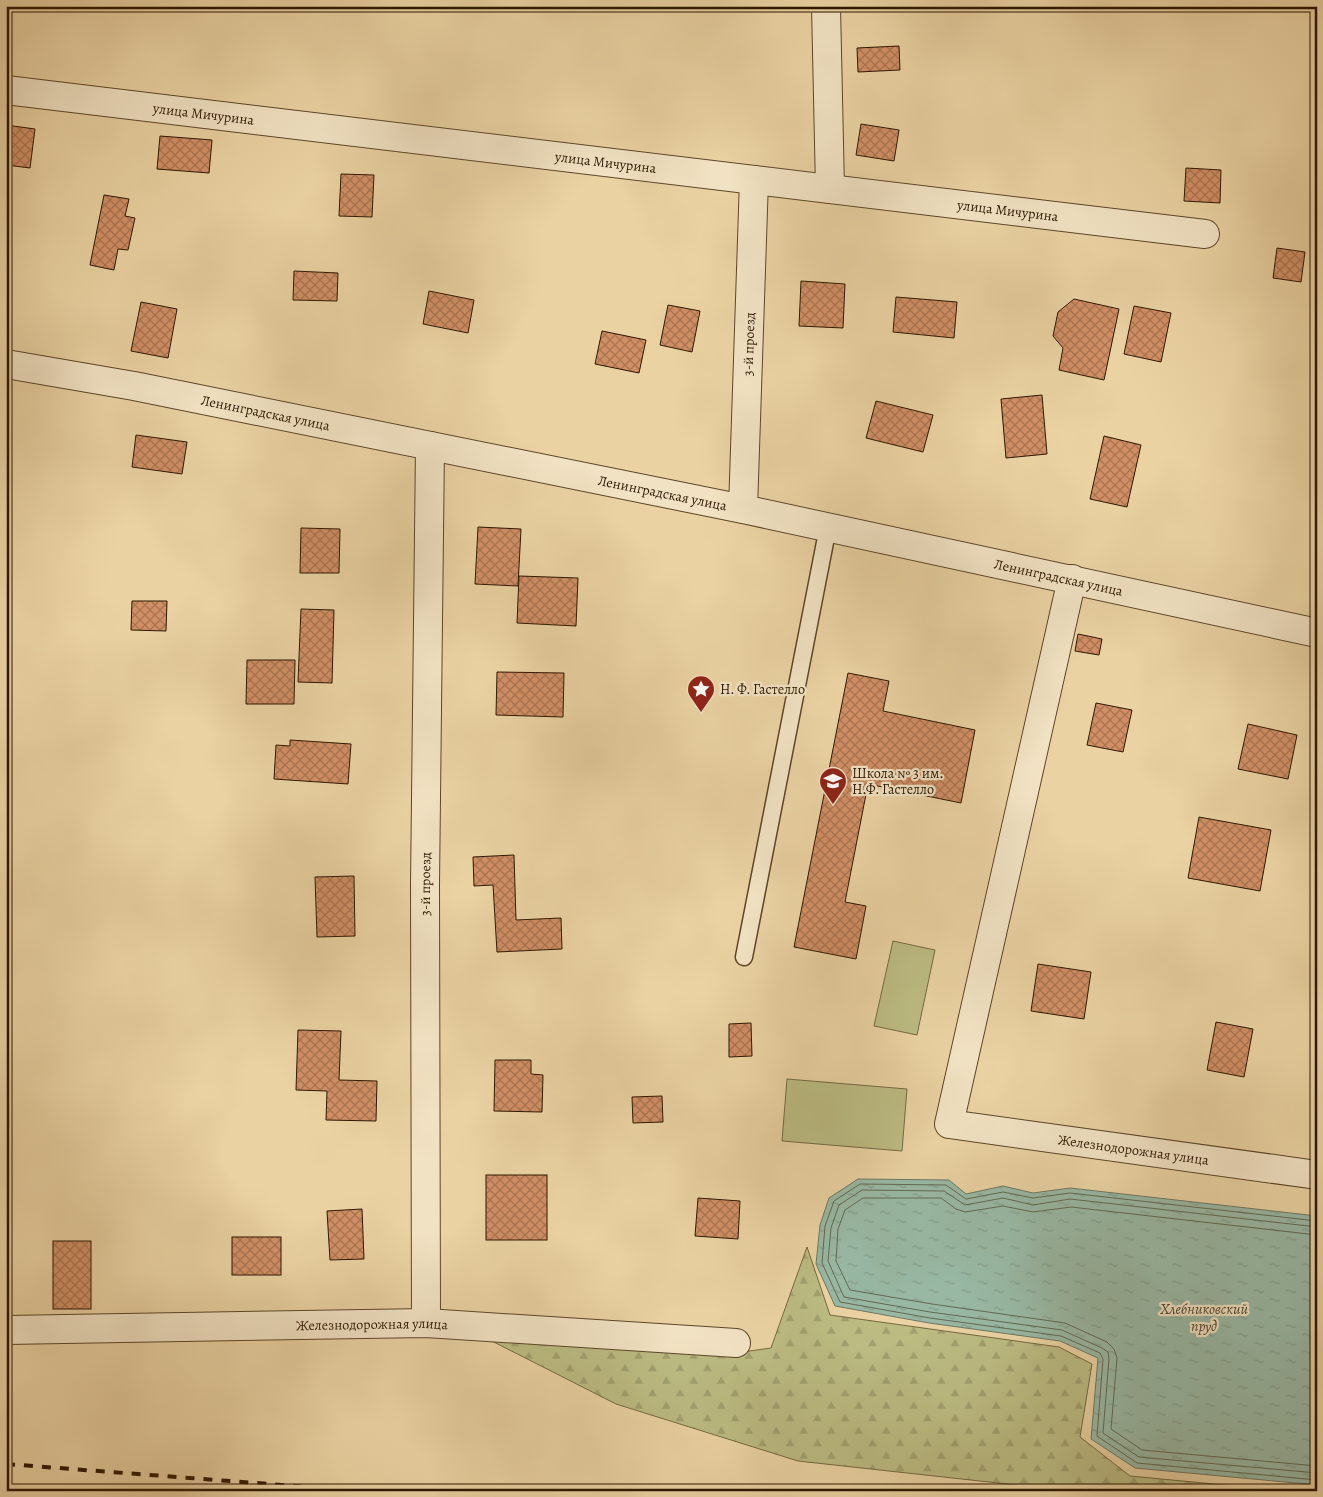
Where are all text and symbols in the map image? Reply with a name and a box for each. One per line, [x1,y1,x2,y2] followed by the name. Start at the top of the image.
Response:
[151,98,256,129] street label: улица Мичурина
[553,146,658,178] street label: улица Мичурина
[955,195,1060,226] street label: улица Мичурина
[738,312,759,376] street label: 3-й проезд
[199,390,332,435] street label: Ленинградская улица
[596,470,729,515] street label: Ленинградская улица
[992,554,1125,600] street label: Ленинградская улица
[686,674,716,713] place icon: Н. Ф. Гастелло
[720,680,805,699] place label: Н. Ф. Гастелло
[852,764,944,799] place label: Школа № 3 им. Н.Ф. Гастелло
[818,766,848,805] school or university icon: Школа № 3 им. Н.Ф. Гастелло
[415,852,435,916] street label: 3-й проезд
[1057,1130,1211,1169] street label: Железнодорожная улица
[1159,1299,1248,1336] water label: Хлебниковский пруд
[296,1313,449,1335] street label: Железнодорожная улица

